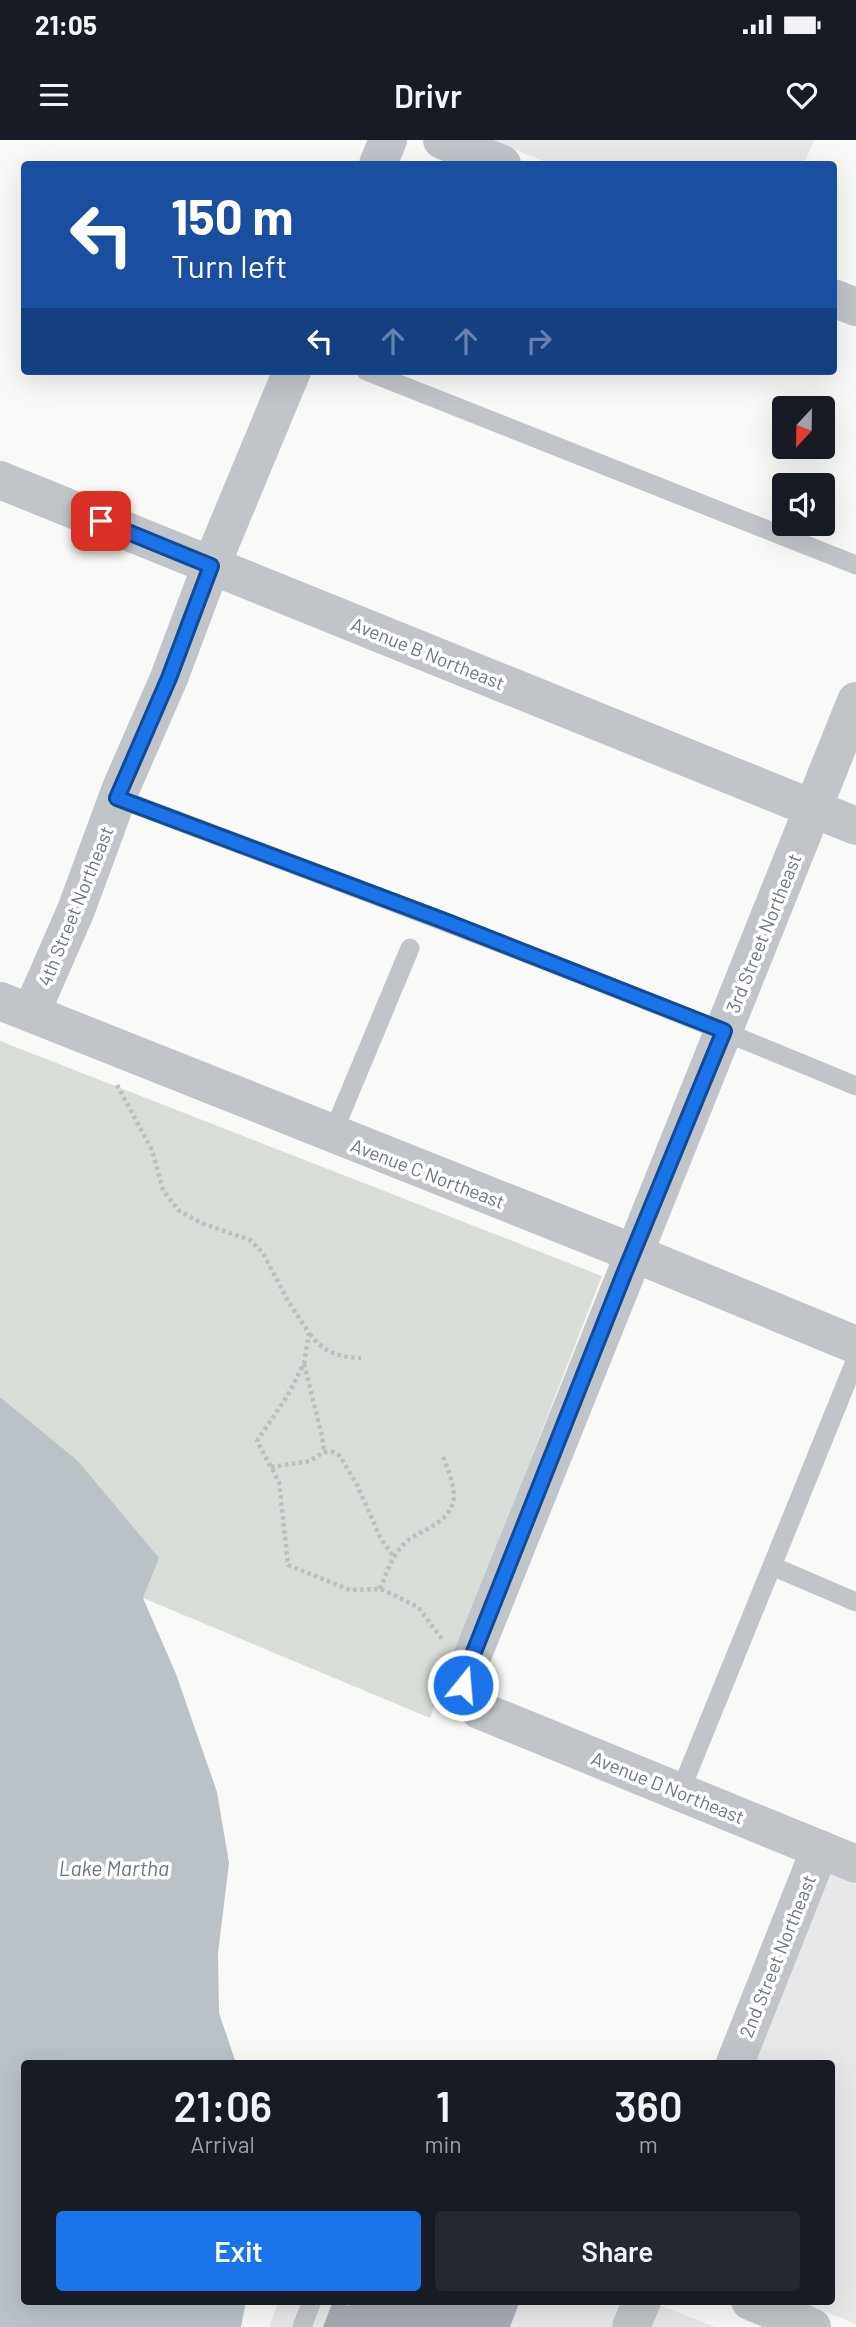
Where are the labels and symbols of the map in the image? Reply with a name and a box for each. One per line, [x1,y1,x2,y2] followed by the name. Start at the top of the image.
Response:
[772,396,835,458] north arrow
[71,491,131,551] pin
[348,612,508,694] street label: Avenue B Northeast
[32,823,118,989] street label: 4th Street Northeast
[721,850,805,1016] street label: 3rd Street Northeast
[348,1133,508,1213] street label: Avenue C Northeast
[426,1648,500,1722] position arrow
[588,1746,748,1828] street label: Avenue D Northeast
[59,1855,169,1880] water label: Lake Martha
[734,1871,820,2041] street label: 2nd Street Northeast

